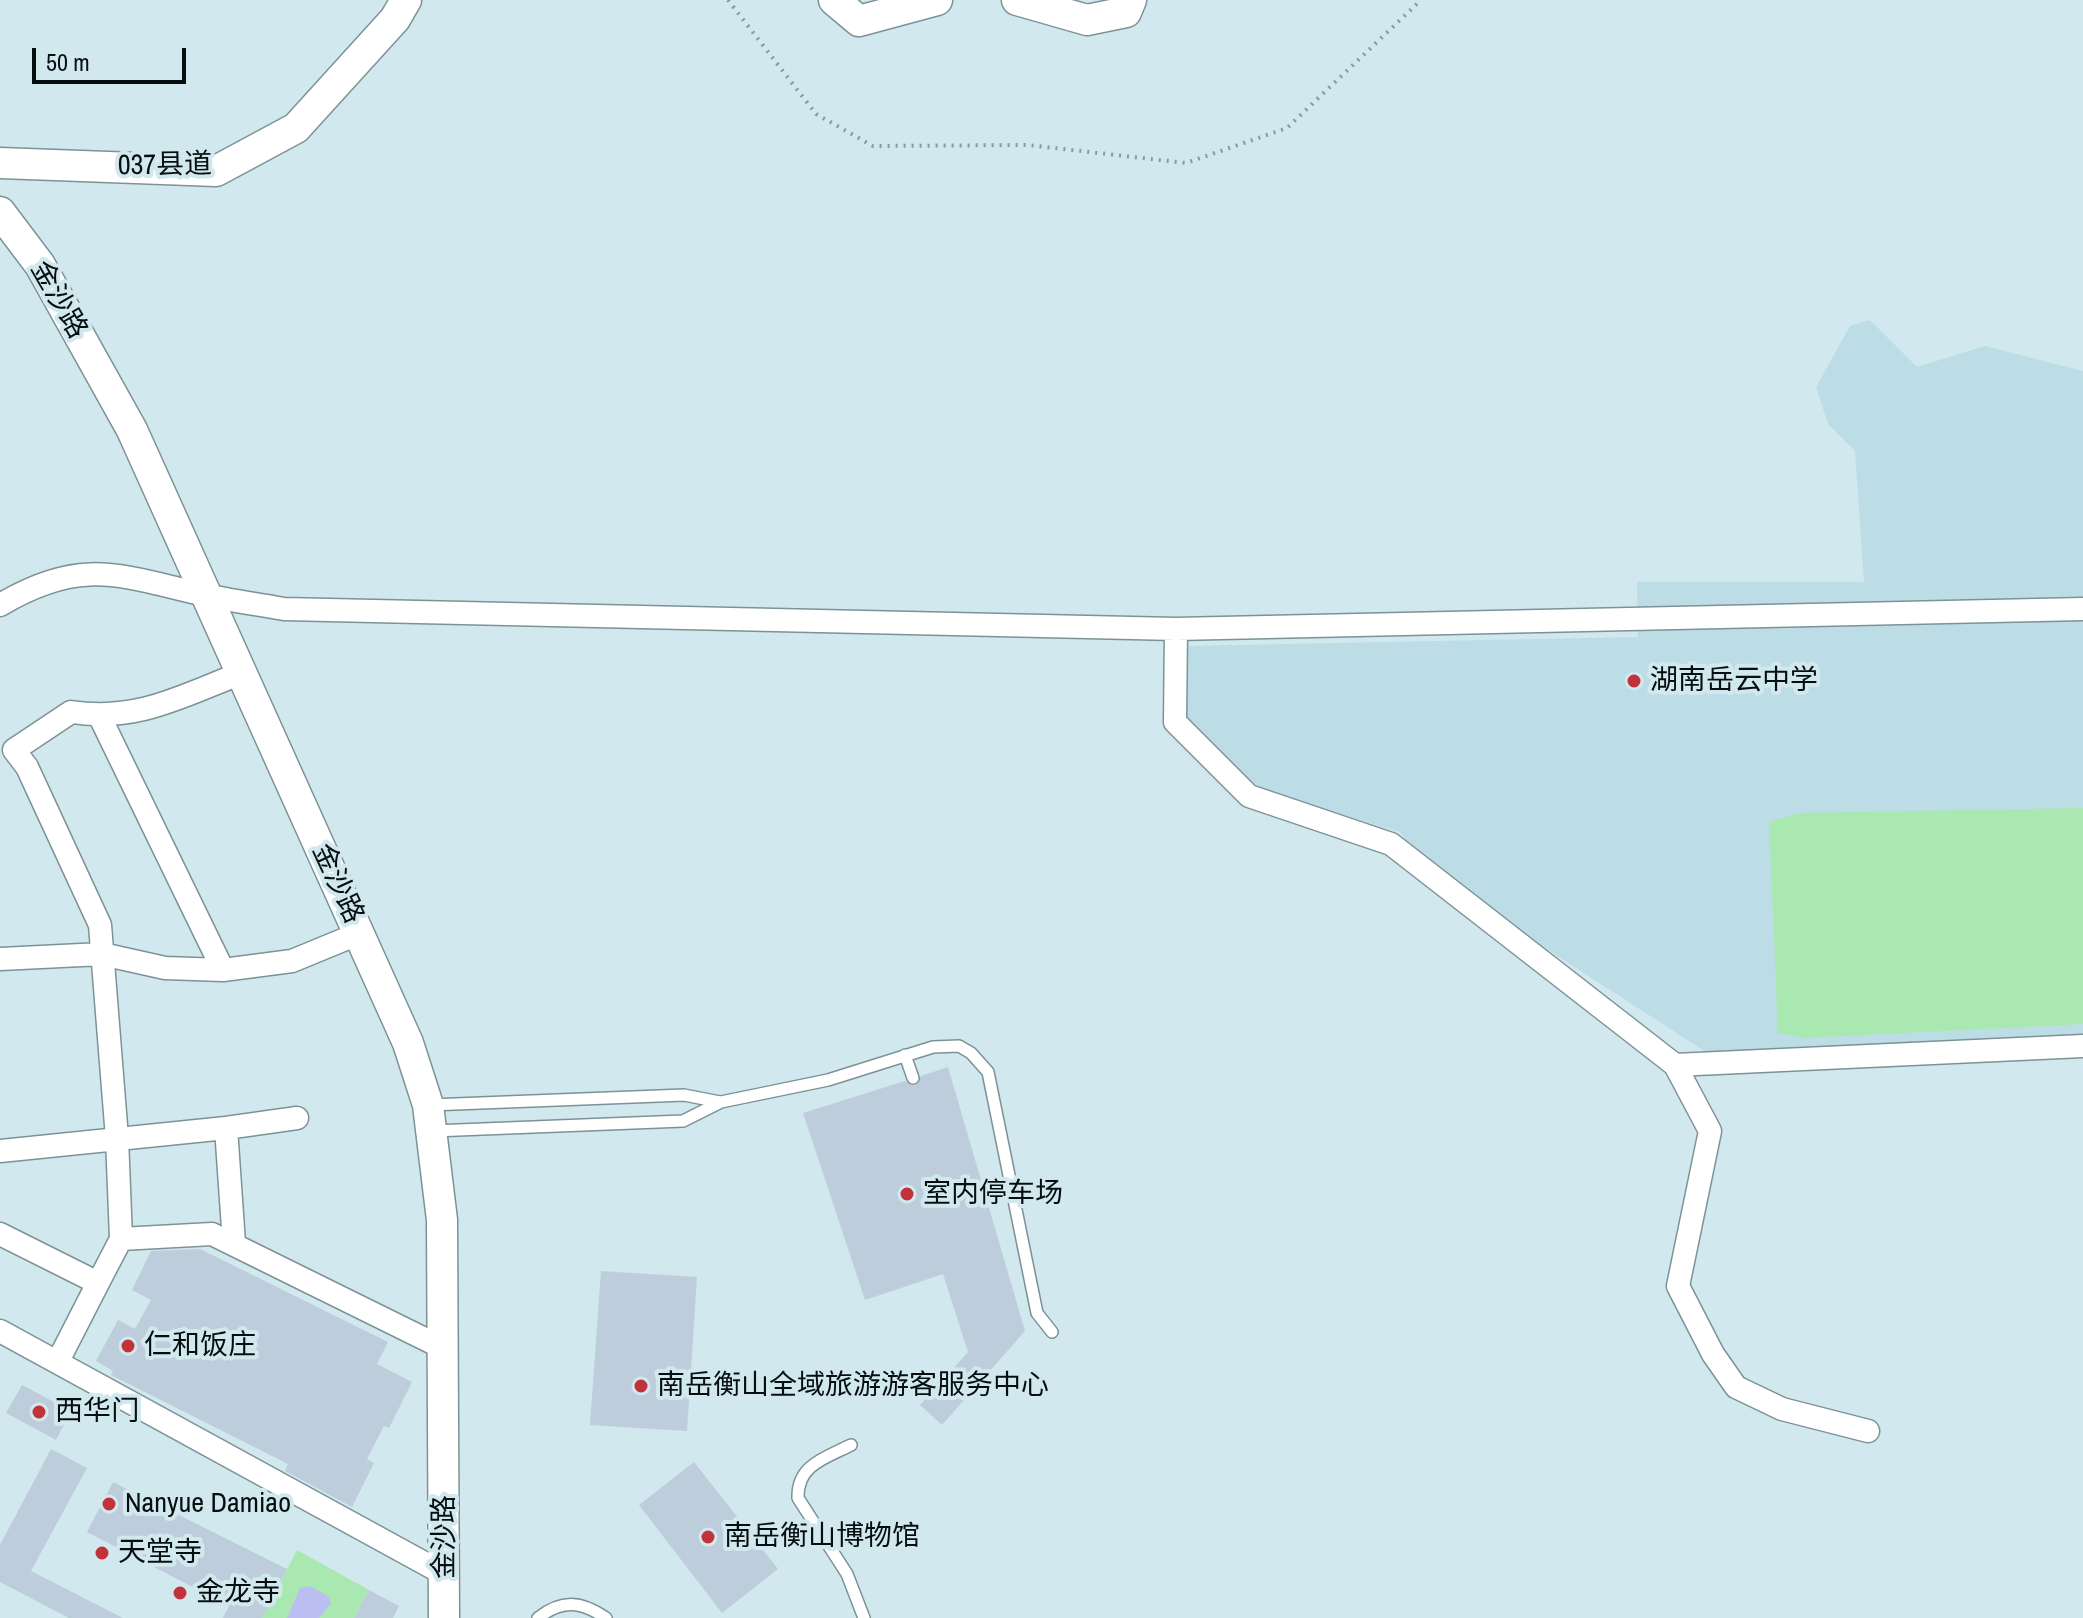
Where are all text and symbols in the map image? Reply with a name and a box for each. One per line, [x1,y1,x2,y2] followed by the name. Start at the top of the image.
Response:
[36,32,190,82] scale bar
[46,46,90,78] text: 50 m
[118,148,212,184] street label: 037县道
[22,255,94,345] street label: 金沙路
[1650,664,1818,698] place label: 湖南岳云中学
[1625,672,1643,690] marker: 湖南岳云中学
[304,839,370,929] street label: 金沙路
[923,1177,1063,1211] place label: 室内停车场
[898,1185,916,1203] marker: 室内停车场
[144,1329,256,1363] place label: 仁和饭庄
[119,1337,137,1355] marker: 仁和饭庄
[657,1369,1049,1403] place label: 南岳衡山全域旅游游客服务中心
[632,1377,650,1395] marker: 南岳衡山全域旅游游客服务中心
[55,1395,139,1429] place label: 西华门
[30,1403,48,1421] marker: 西华门
[125,1487,291,1521] place label: Nanyue Damiao
[100,1495,118,1513] marker: Nanyue Damiao
[428,1495,462,1579] street label: 金沙路
[724,1520,920,1554] place label: 南岳衡山博物馆
[699,1528,717,1546] marker: 南岳衡山博物馆
[118,1536,202,1570] place label: 天堂寺
[93,1544,111,1562] marker: 天堂寺
[196,1576,280,1610] place label: 金龙寺
[171,1584,189,1602] marker: 金龙寺

